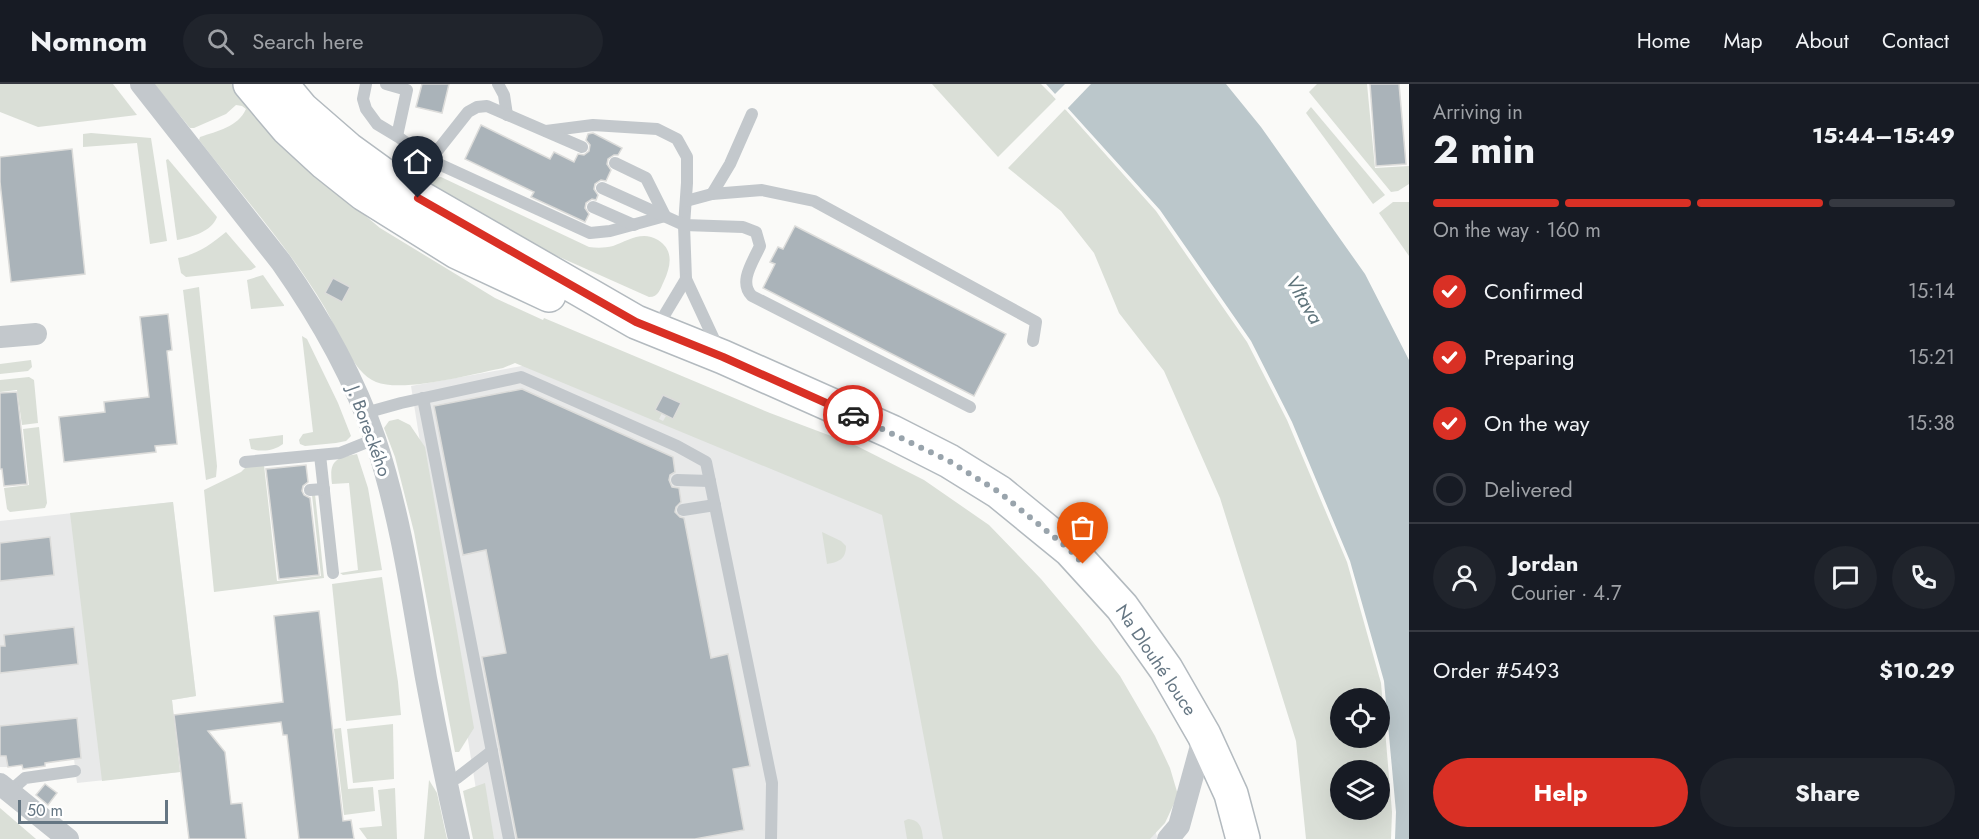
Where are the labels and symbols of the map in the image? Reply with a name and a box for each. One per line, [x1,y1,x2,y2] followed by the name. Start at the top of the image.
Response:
[392,136,443,198] pin
[1278,270,1330,330] water label: Vltava
[340,380,398,480] street label: J. Boreckého
[823,385,883,445] courier
[1057,502,1108,564] pin
[1109,599,1203,721] street label: Na Dlouhé louce
[18,797,168,824] scale bar

